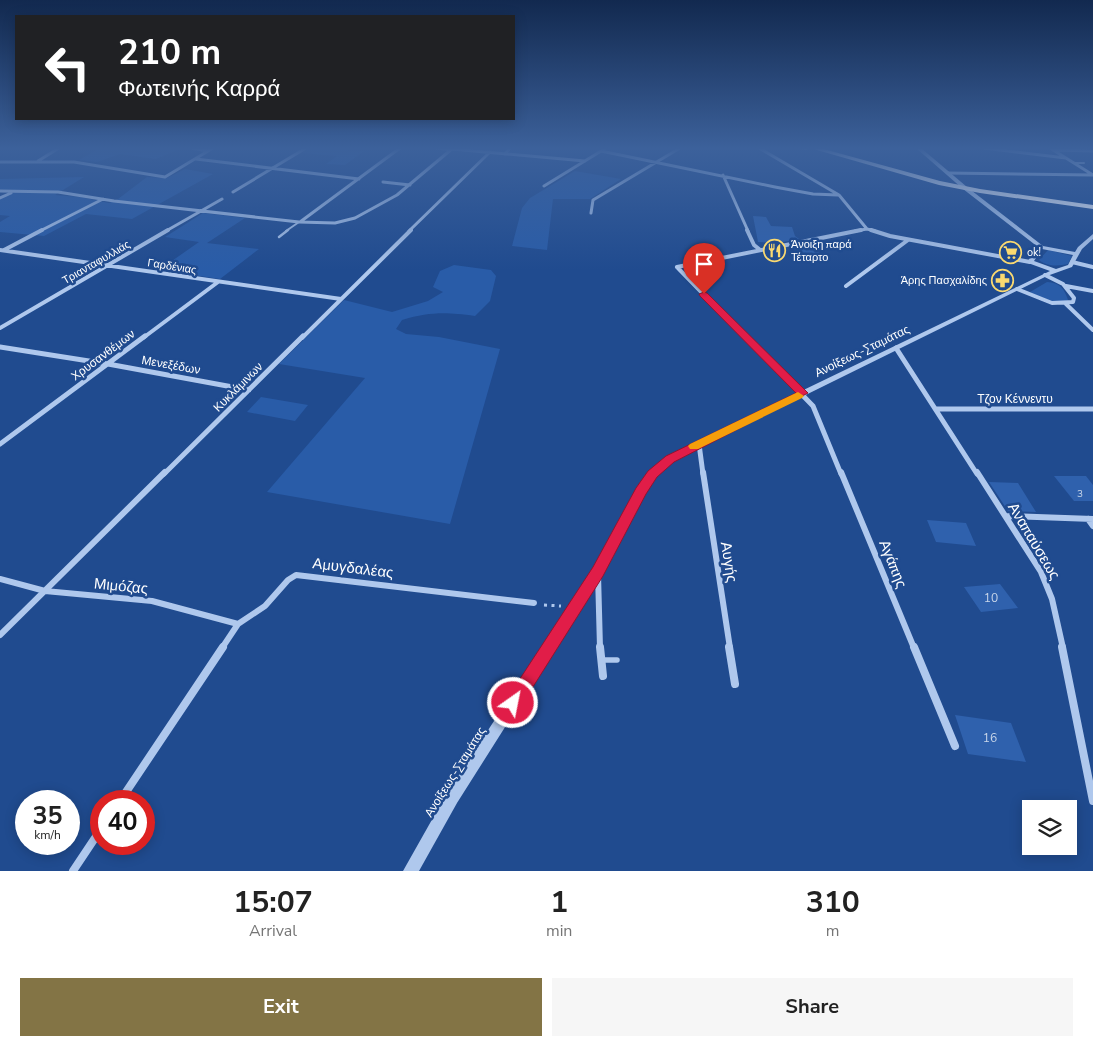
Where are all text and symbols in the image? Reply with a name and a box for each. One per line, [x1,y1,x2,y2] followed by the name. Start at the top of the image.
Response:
[118,29,221,76] text: 210 m
[35,35,100,100] icon: left
[118,74,280,104] text: Φωτεινής Καρρά
[60,237,133,288] street label: Τριανταφυλλιάς
[791,237,852,265] place label: Άνοιξη παρά Τέταρτο
[763,238,787,262] restaurant icon: Άνοιξη παρά Τέταρτο
[999,240,1023,264] supermarket icon: ok!
[683,243,725,294] pin
[1027,245,1041,260] place label: ok!
[690,250,718,278] icon: arrive
[146,255,197,278] street label: Γαρδένιας
[991,268,1015,292] pharmacy icon: Άρης Πασχαλίδης
[901,273,987,288] place label: Άρης Πασχαλίδης
[812,321,912,381] street label: Ανοίξεως-Σταμάτας
[68,326,138,384] street label: Χρυσανθέμων
[140,352,202,378] street label: Μενεξέδων
[210,359,266,415] street label: Κυκλάμινων
[977,391,1053,407] street label: Τζον Κέννεντυ
[1077,487,1083,501] house number: 3
[1003,499,1065,583] street label: Αναπαύσεως
[874,537,912,591] street label: Αγάπης
[716,540,742,584] street label: Αυγής
[311,553,395,583] street label: Αμυγδαλέας
[93,573,149,599] street label: Μιμόζας
[984,590,998,606] house number: 10
[486,676,538,728] position arrow
[421,724,489,820] street label: Ανοίξεως-Σταμάτας
[983,730,997,746] house number: 16
[90,790,155,855] speed limit sign: 40
[32,799,63,833] text: 35
[1022,800,1077,855] map controls
[1022,800,1077,855] button: layers
[34,827,61,843] text: km/h
[233,882,313,923] text: 15:07
[550,882,568,923] text: 1
[806,882,860,923] text: 310
[249,920,297,942] text: Arrival
[546,920,572,942] text: min
[826,920,840,942] text: m
[20,978,542,1036] button: Exit
[552,978,1073,1036] button: Share

